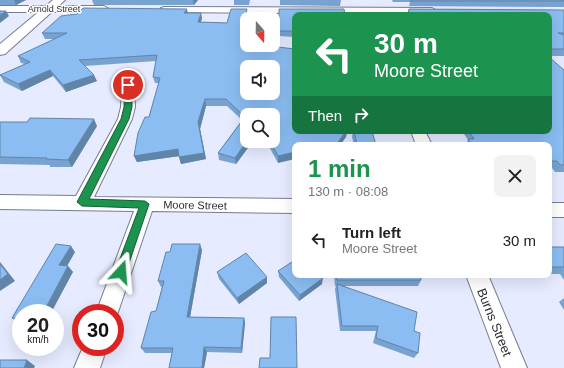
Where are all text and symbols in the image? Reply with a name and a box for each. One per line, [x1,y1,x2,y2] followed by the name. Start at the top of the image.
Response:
[28,4,81,14] street label: Arnold Street
[240,12,280,52] north arrow
[240,12,280,148] map controls
[308,28,360,80] icon: left
[374,28,438,59] text: 30 m
[240,60,280,100] button: sound
[374,61,478,81] text: Moore Street
[111,68,145,102] pin
[117,74,139,96] icon: arrive
[350,104,372,126] icon: right
[308,107,342,124] text: Then
[240,108,280,148] button: search
[308,155,371,182] text: 1 min
[494,155,536,197] button: close
[308,184,388,199] text: 130 m · 08:08
[163,198,227,212] street label: Moore Street
[342,224,401,241] text: Turn left
[308,229,330,251] icon: left
[503,232,536,249] text: 30 m
[342,241,417,256] text: Moore Street
[100,251,142,293] position arrow
[474,286,515,359] street label: Burns Street
[72,304,124,356] speed limit sign: 30
[27,314,49,336] text: 20
[27,334,49,345] text: km/h

